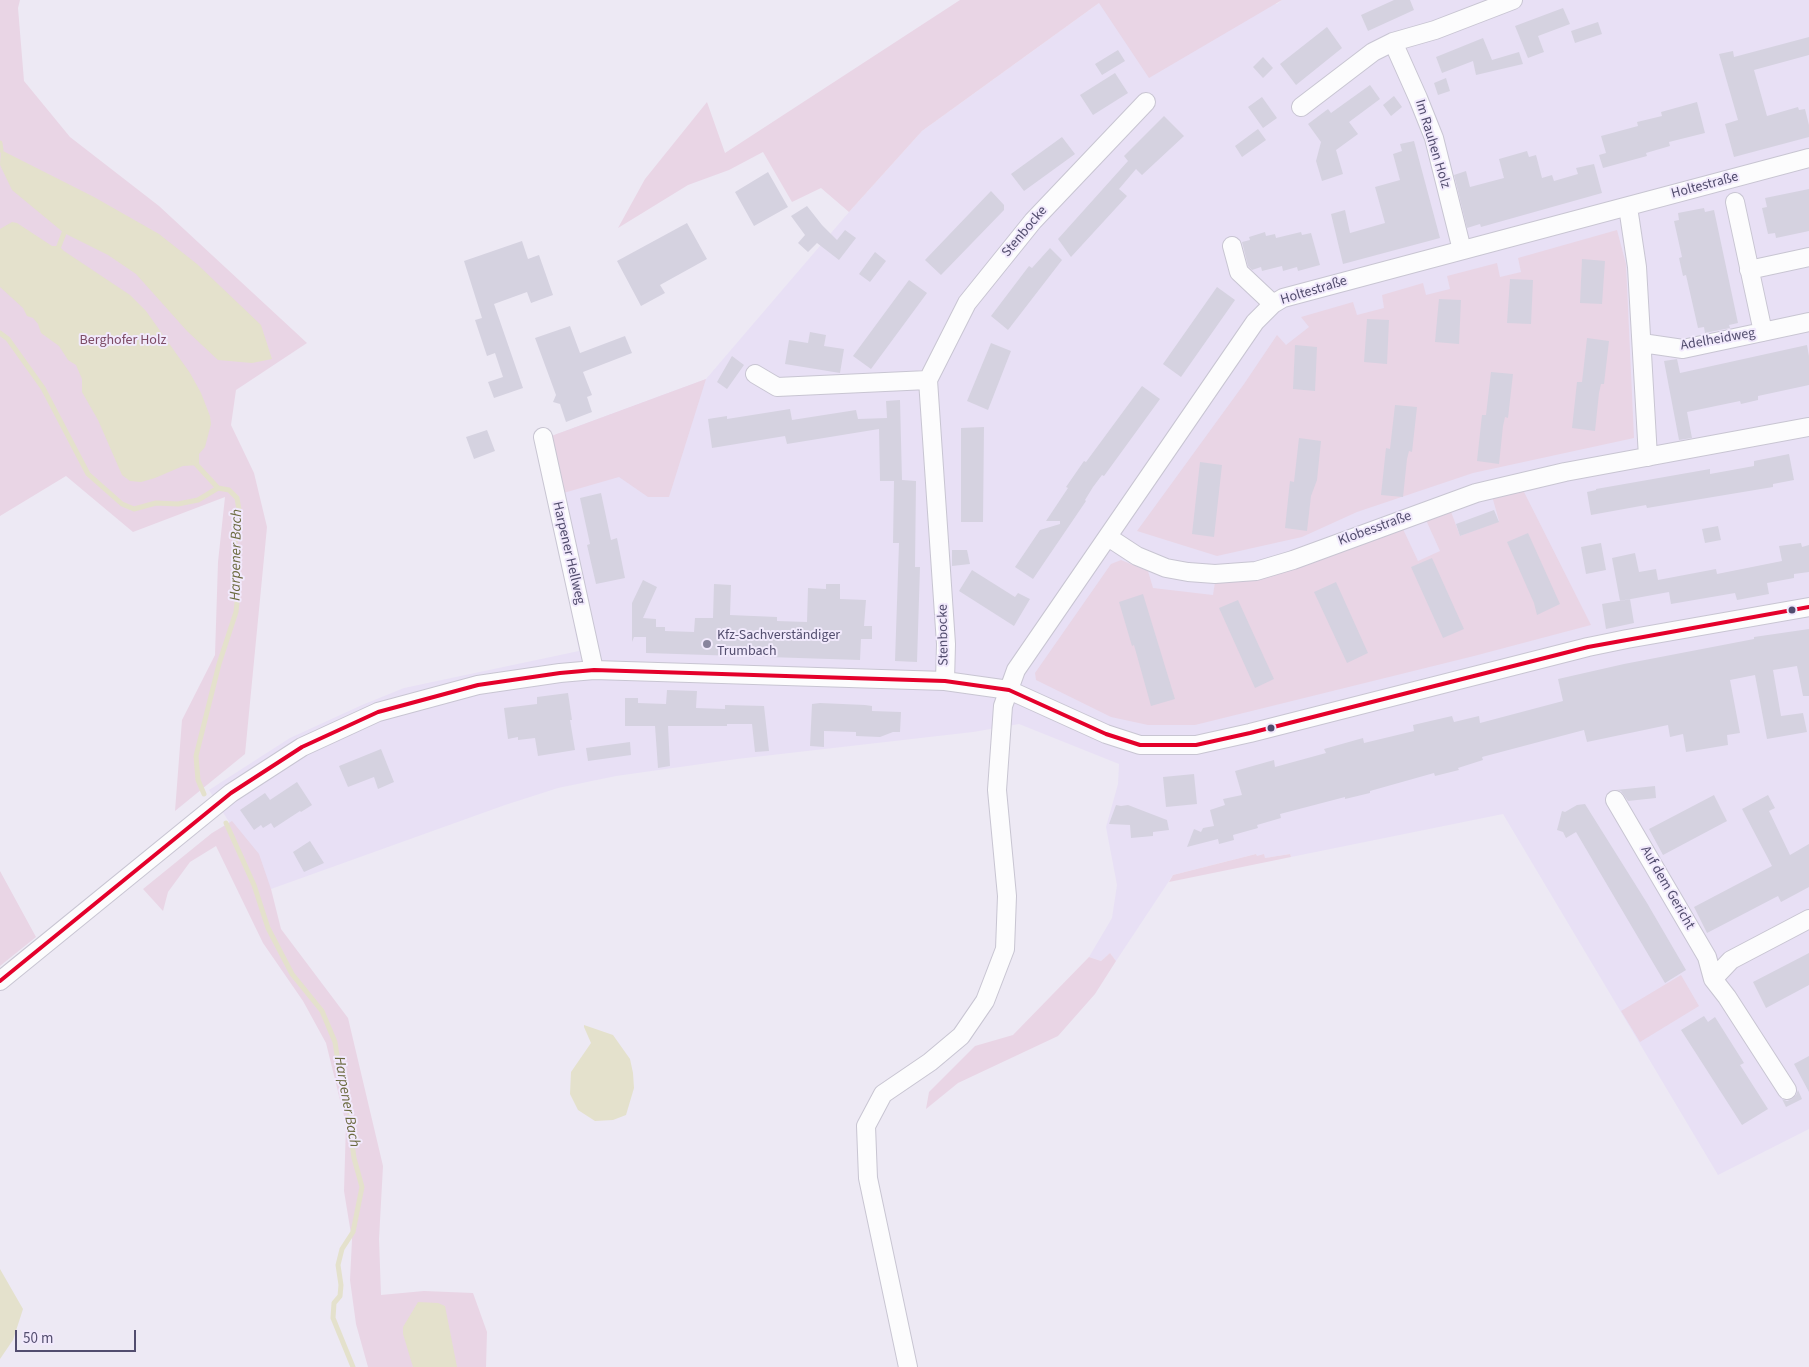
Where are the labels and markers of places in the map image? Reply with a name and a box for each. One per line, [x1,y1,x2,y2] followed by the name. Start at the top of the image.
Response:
[1787,605,1797,615] unlabelled marker
[717,628,840,660] place label: Kfz-Sachverständiger Trumbach
[701,638,713,650] marker: Kfz-Sachverständiger Trumbach
[1266,723,1276,733] unlabelled marker

